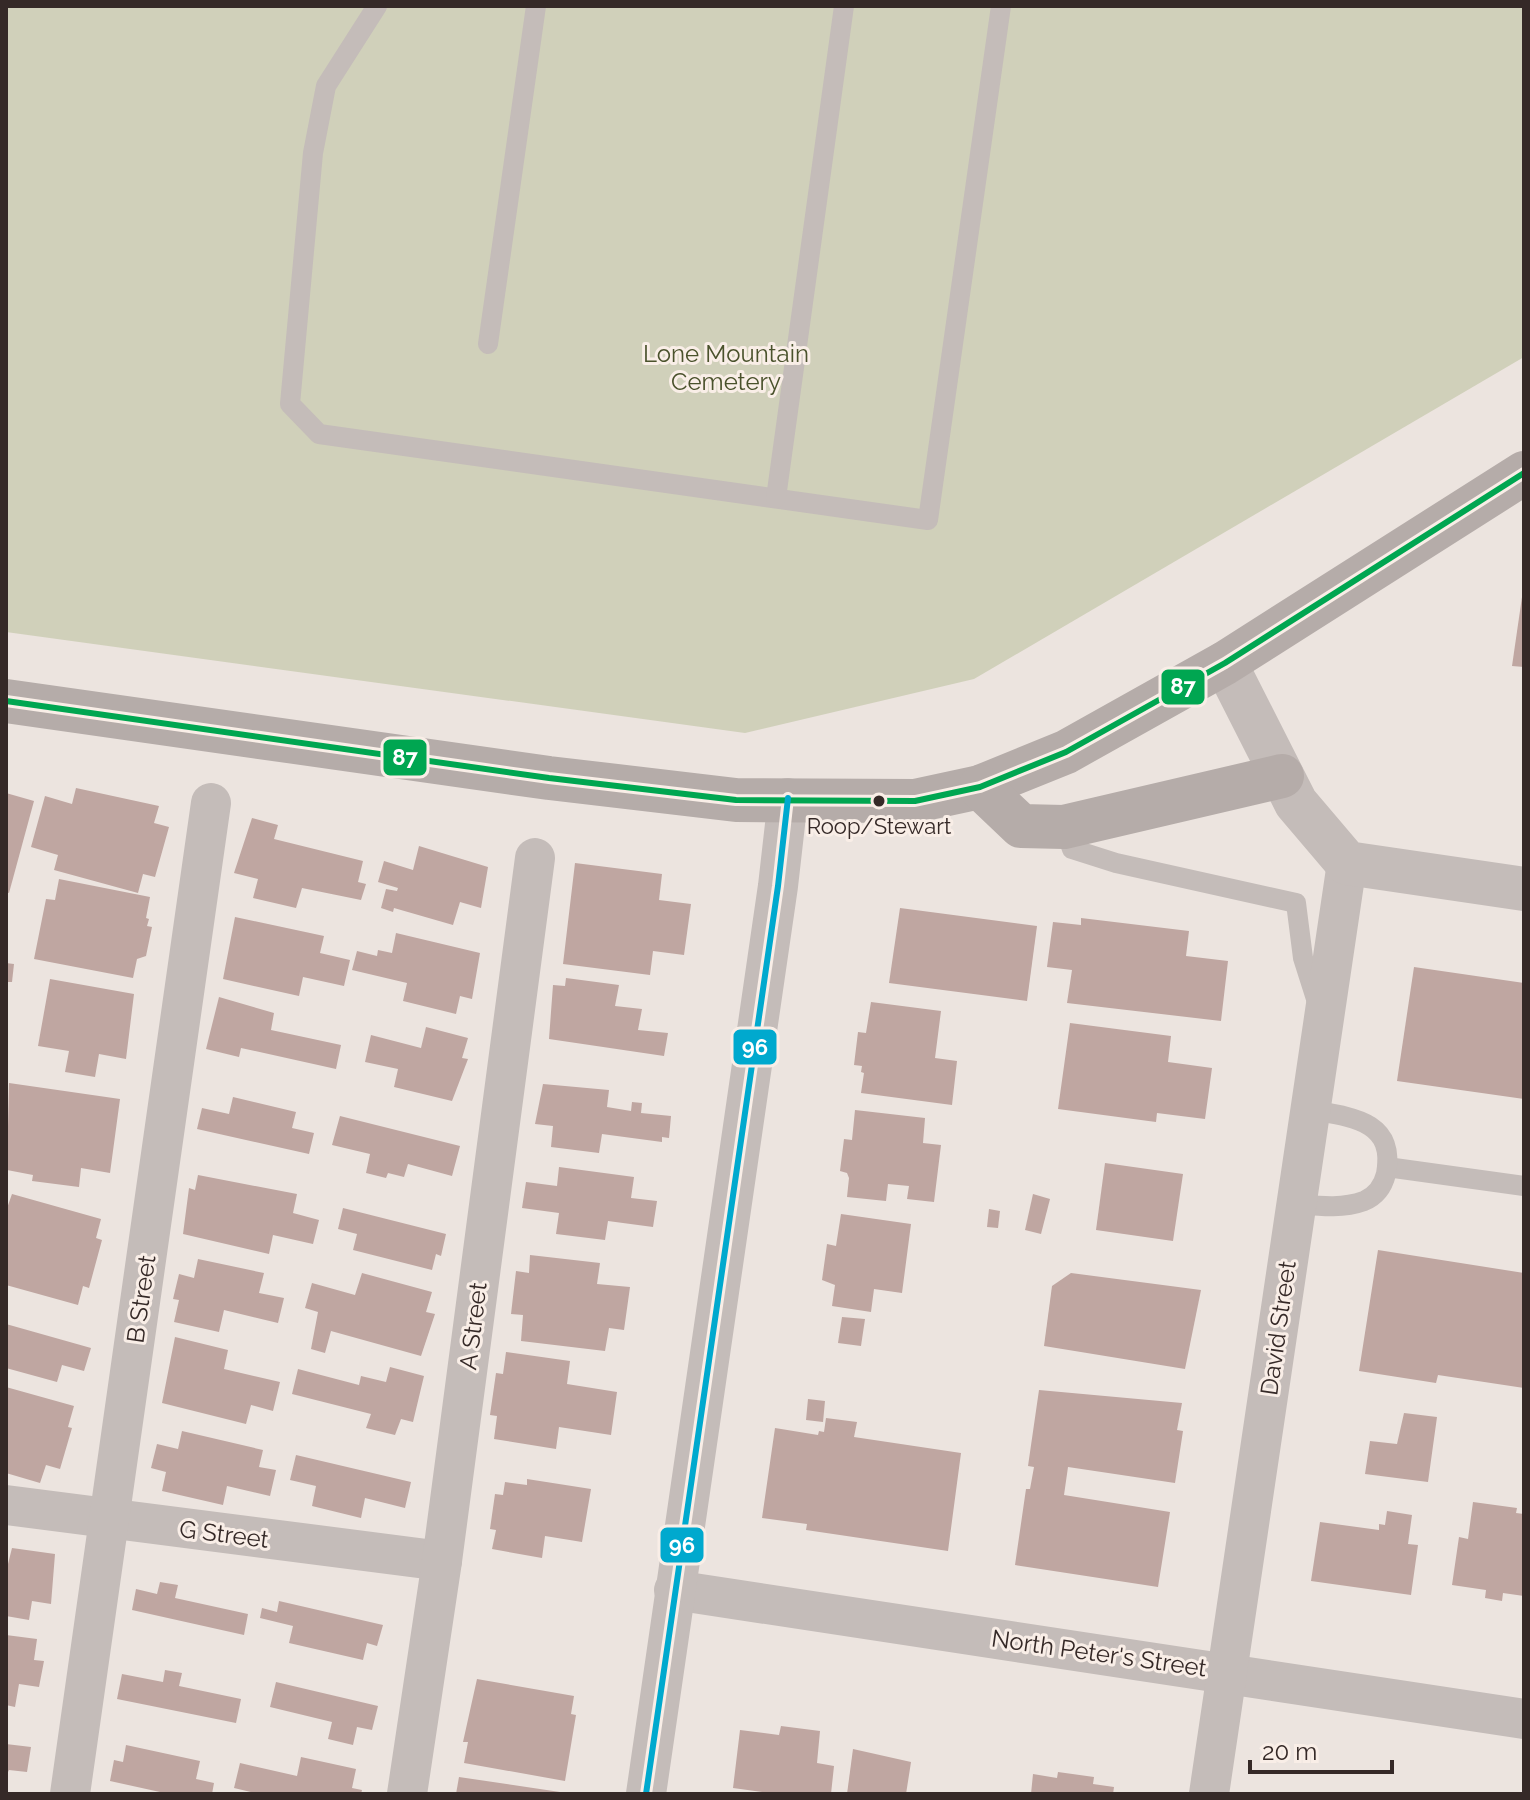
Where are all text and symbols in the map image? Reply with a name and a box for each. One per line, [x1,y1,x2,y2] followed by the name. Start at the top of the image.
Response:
[643,339,809,396] park label: Lone Mountain Cemetery
[1160,668,1206,706] line badge: 87
[1170,673,1196,699] text: 87
[382,738,428,777] line badge: 87
[392,744,418,770] text: 87
[871,793,887,809] marker: Roop/Stewart
[807,813,952,839] place label: Roop/Stewart
[732,1028,778,1066] line badge: 96
[742,1034,768,1060] text: 96
[120,1253,162,1345] street label: B Street
[1254,1259,1302,1397] street label: David Street
[453,1280,493,1372] street label: A Street
[178,1514,270,1554] street label: G Street
[659,1526,705,1564] line badge: 96
[669,1532,695,1558] text: 96
[990,1624,1208,1682] street label: North Peter's Street
[1250,1724,1392,1774] scale bar
[1262,1737,1317,1766] text: 20 m

